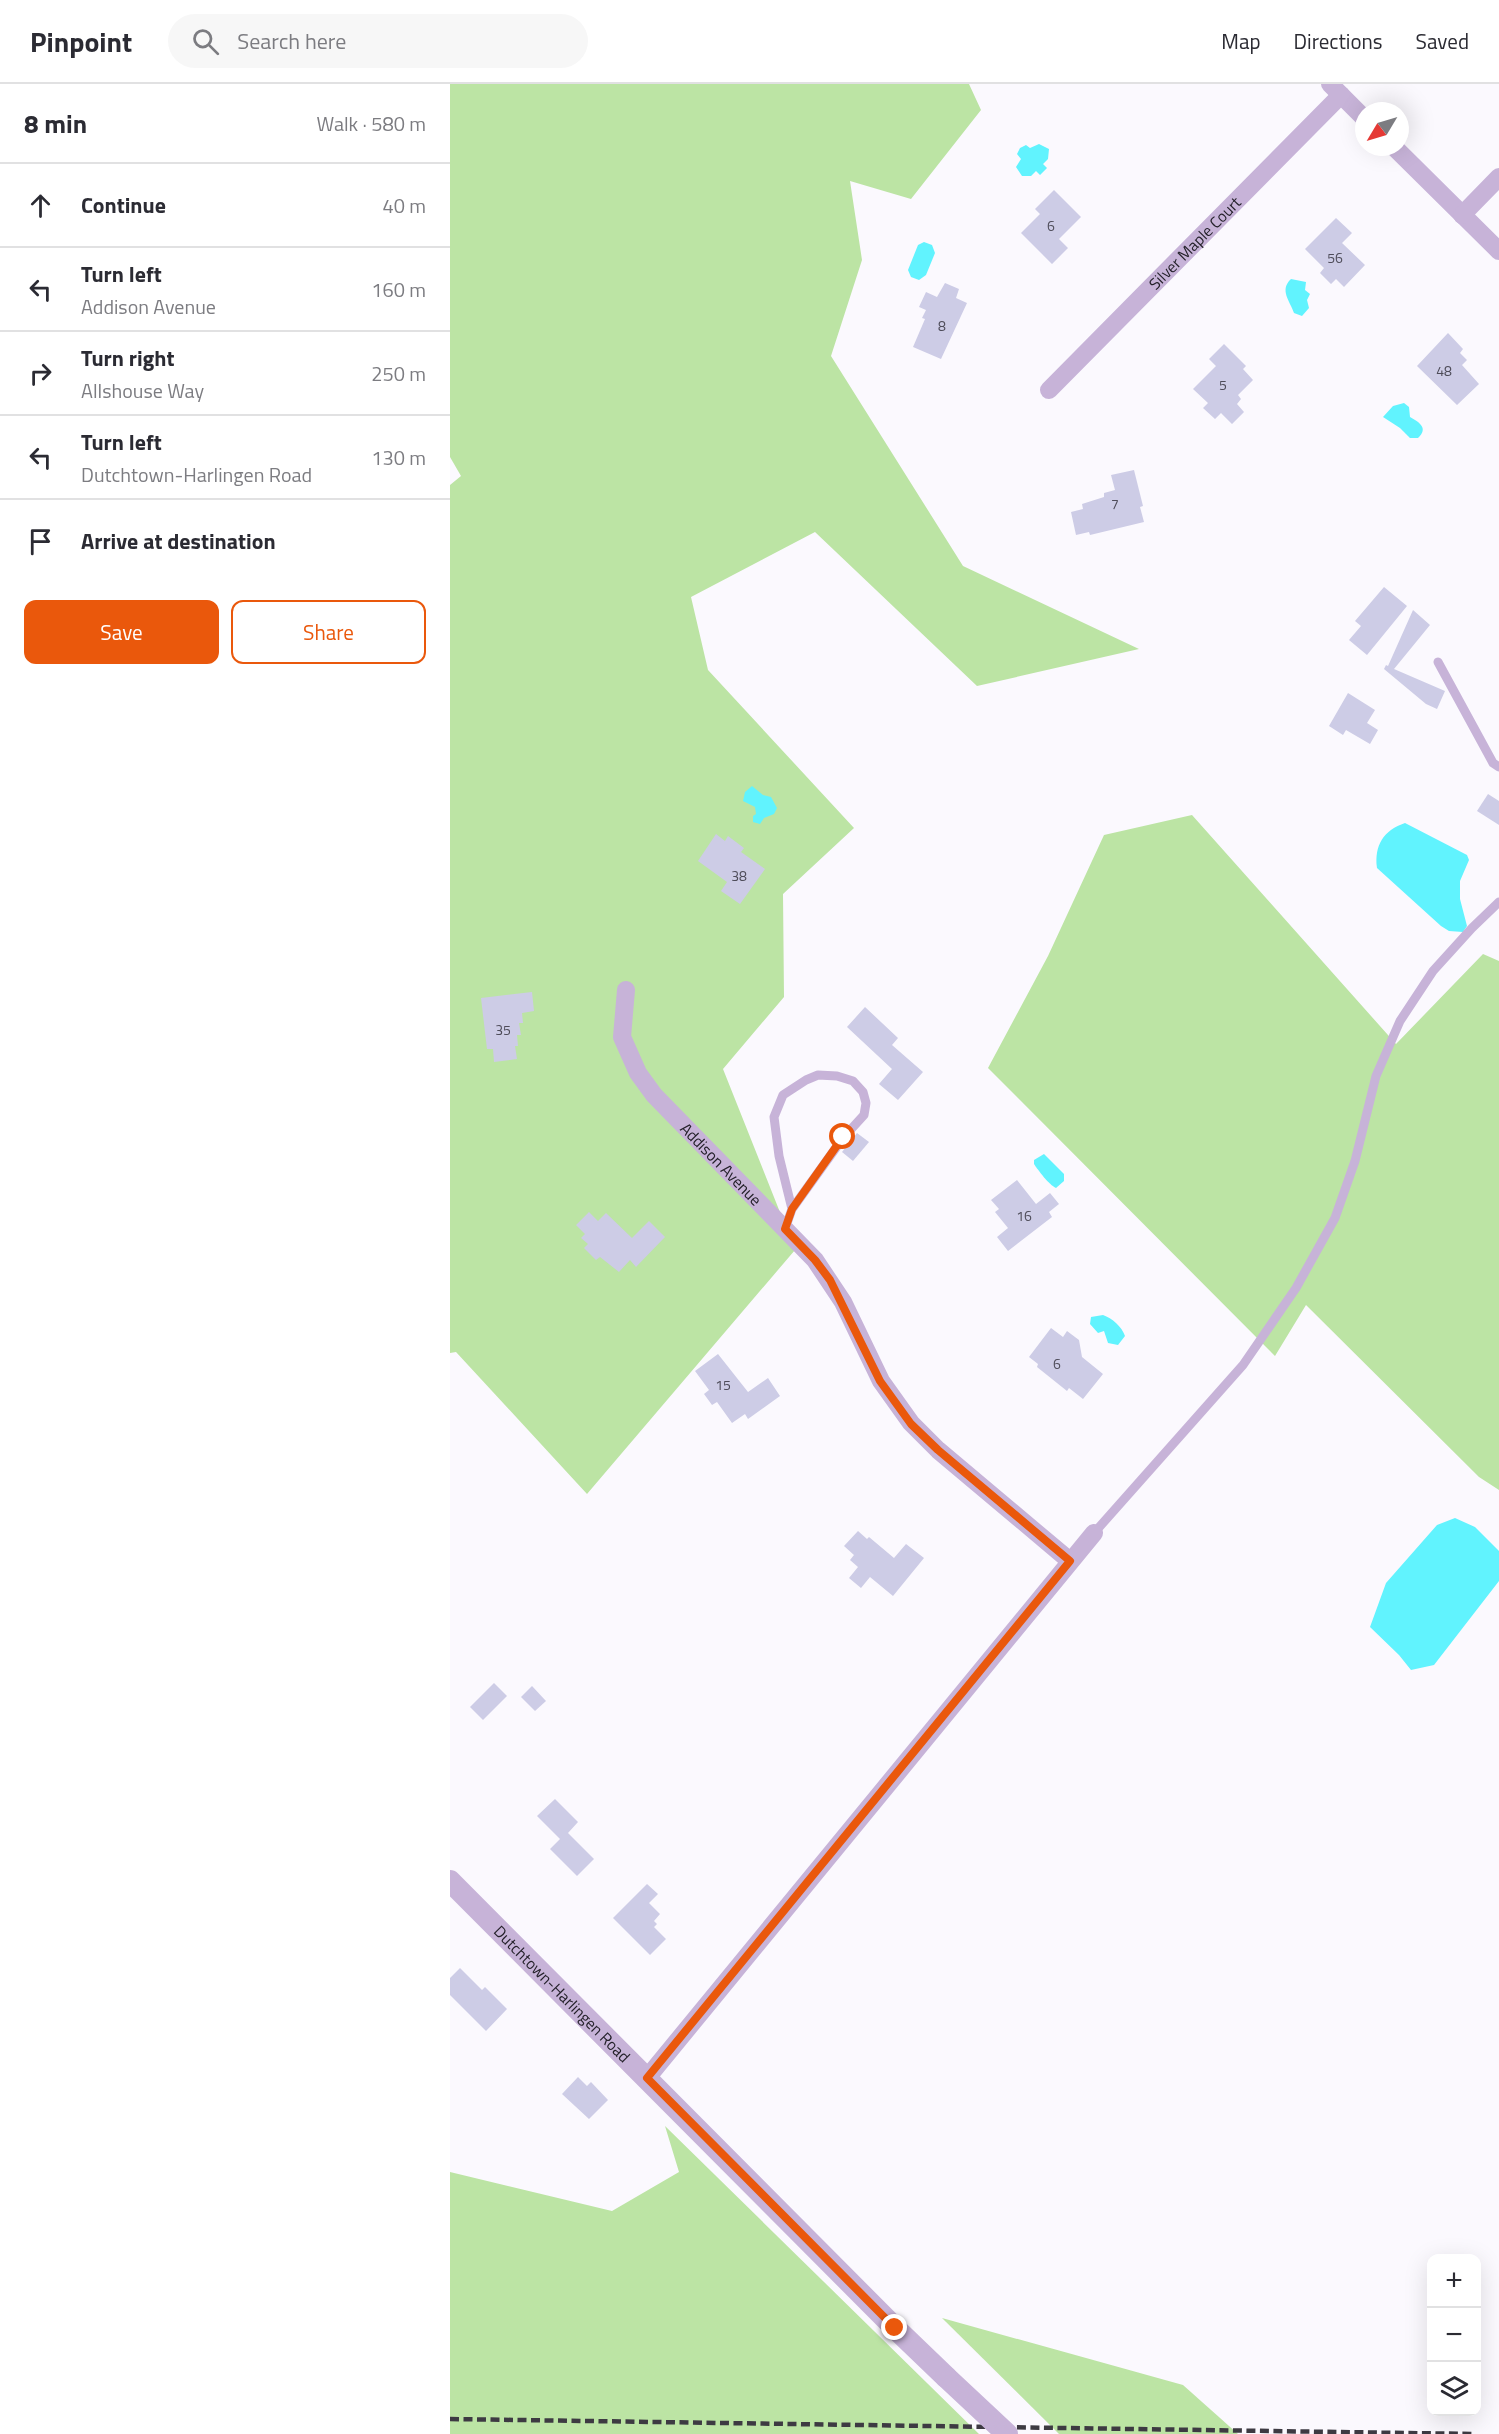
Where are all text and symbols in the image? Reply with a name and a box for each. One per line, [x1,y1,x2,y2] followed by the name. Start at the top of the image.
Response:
[168,14,588,68] search box
[30,20,132,63] text: Pinpoint
[237,24,346,58] text: Search here
[189,25,222,58] icon: search
[1221,25,1261,57] text: Map
[1294,25,1383,57] text: Directions
[1416,25,1469,57] text: Saved
[1355,102,1409,156] north arrow
[24,104,87,143] text: 8 min
[317,108,426,139] text: Walk · 580 m
[81,188,166,222] text: Continue
[24,189,57,222] icon: ahead
[382,190,426,221] text: 40 m
[1143,191,1247,295] street label: Silver Maple Court
[1047,215,1055,236] house number: 6
[1327,247,1343,268] house number: 56
[81,257,162,291] text: Turn left
[24,273,57,306] icon: left
[371,274,426,305] text: 160 m
[81,291,216,322] text: Addison Avenue
[938,315,946,336] house number: 8
[81,341,175,375] text: Turn right
[24,357,57,390] icon: right
[371,358,426,389] text: 250 m
[1436,360,1452,381] house number: 48
[1219,374,1227,395] house number: 5
[81,375,204,406] text: Allshouse Way
[81,425,162,459] text: Turn left
[24,441,57,474] icon: left
[371,442,426,473] text: 130 m
[81,459,312,490] text: Dutchtown-Harlingen Road
[1111,493,1119,514] house number: 7
[81,524,276,558] text: Arrive at destination
[24,525,57,558] icon: arrive
[24,600,219,664] button: Save
[231,600,426,664] button: Share
[731,865,747,886] house number: 38
[495,1019,511,1040] house number: 35
[675,1117,768,1211] street label: Addison Avenue
[829,1123,855,1149] route start
[1016,1205,1032,1226] house number: 16
[1053,1353,1061,1374] house number: 6
[715,1374,731,1395] house number: 15
[488,1920,636,2068] street label: Dutchtown-Harlingen Road
[1427,2254,1481,2416] map controls
[1427,2254,1481,2308] button: +
[1427,2308,1481,2362] button: −
[881,2314,907,2340] route end
[1427,2362,1481,2416] button: layers

